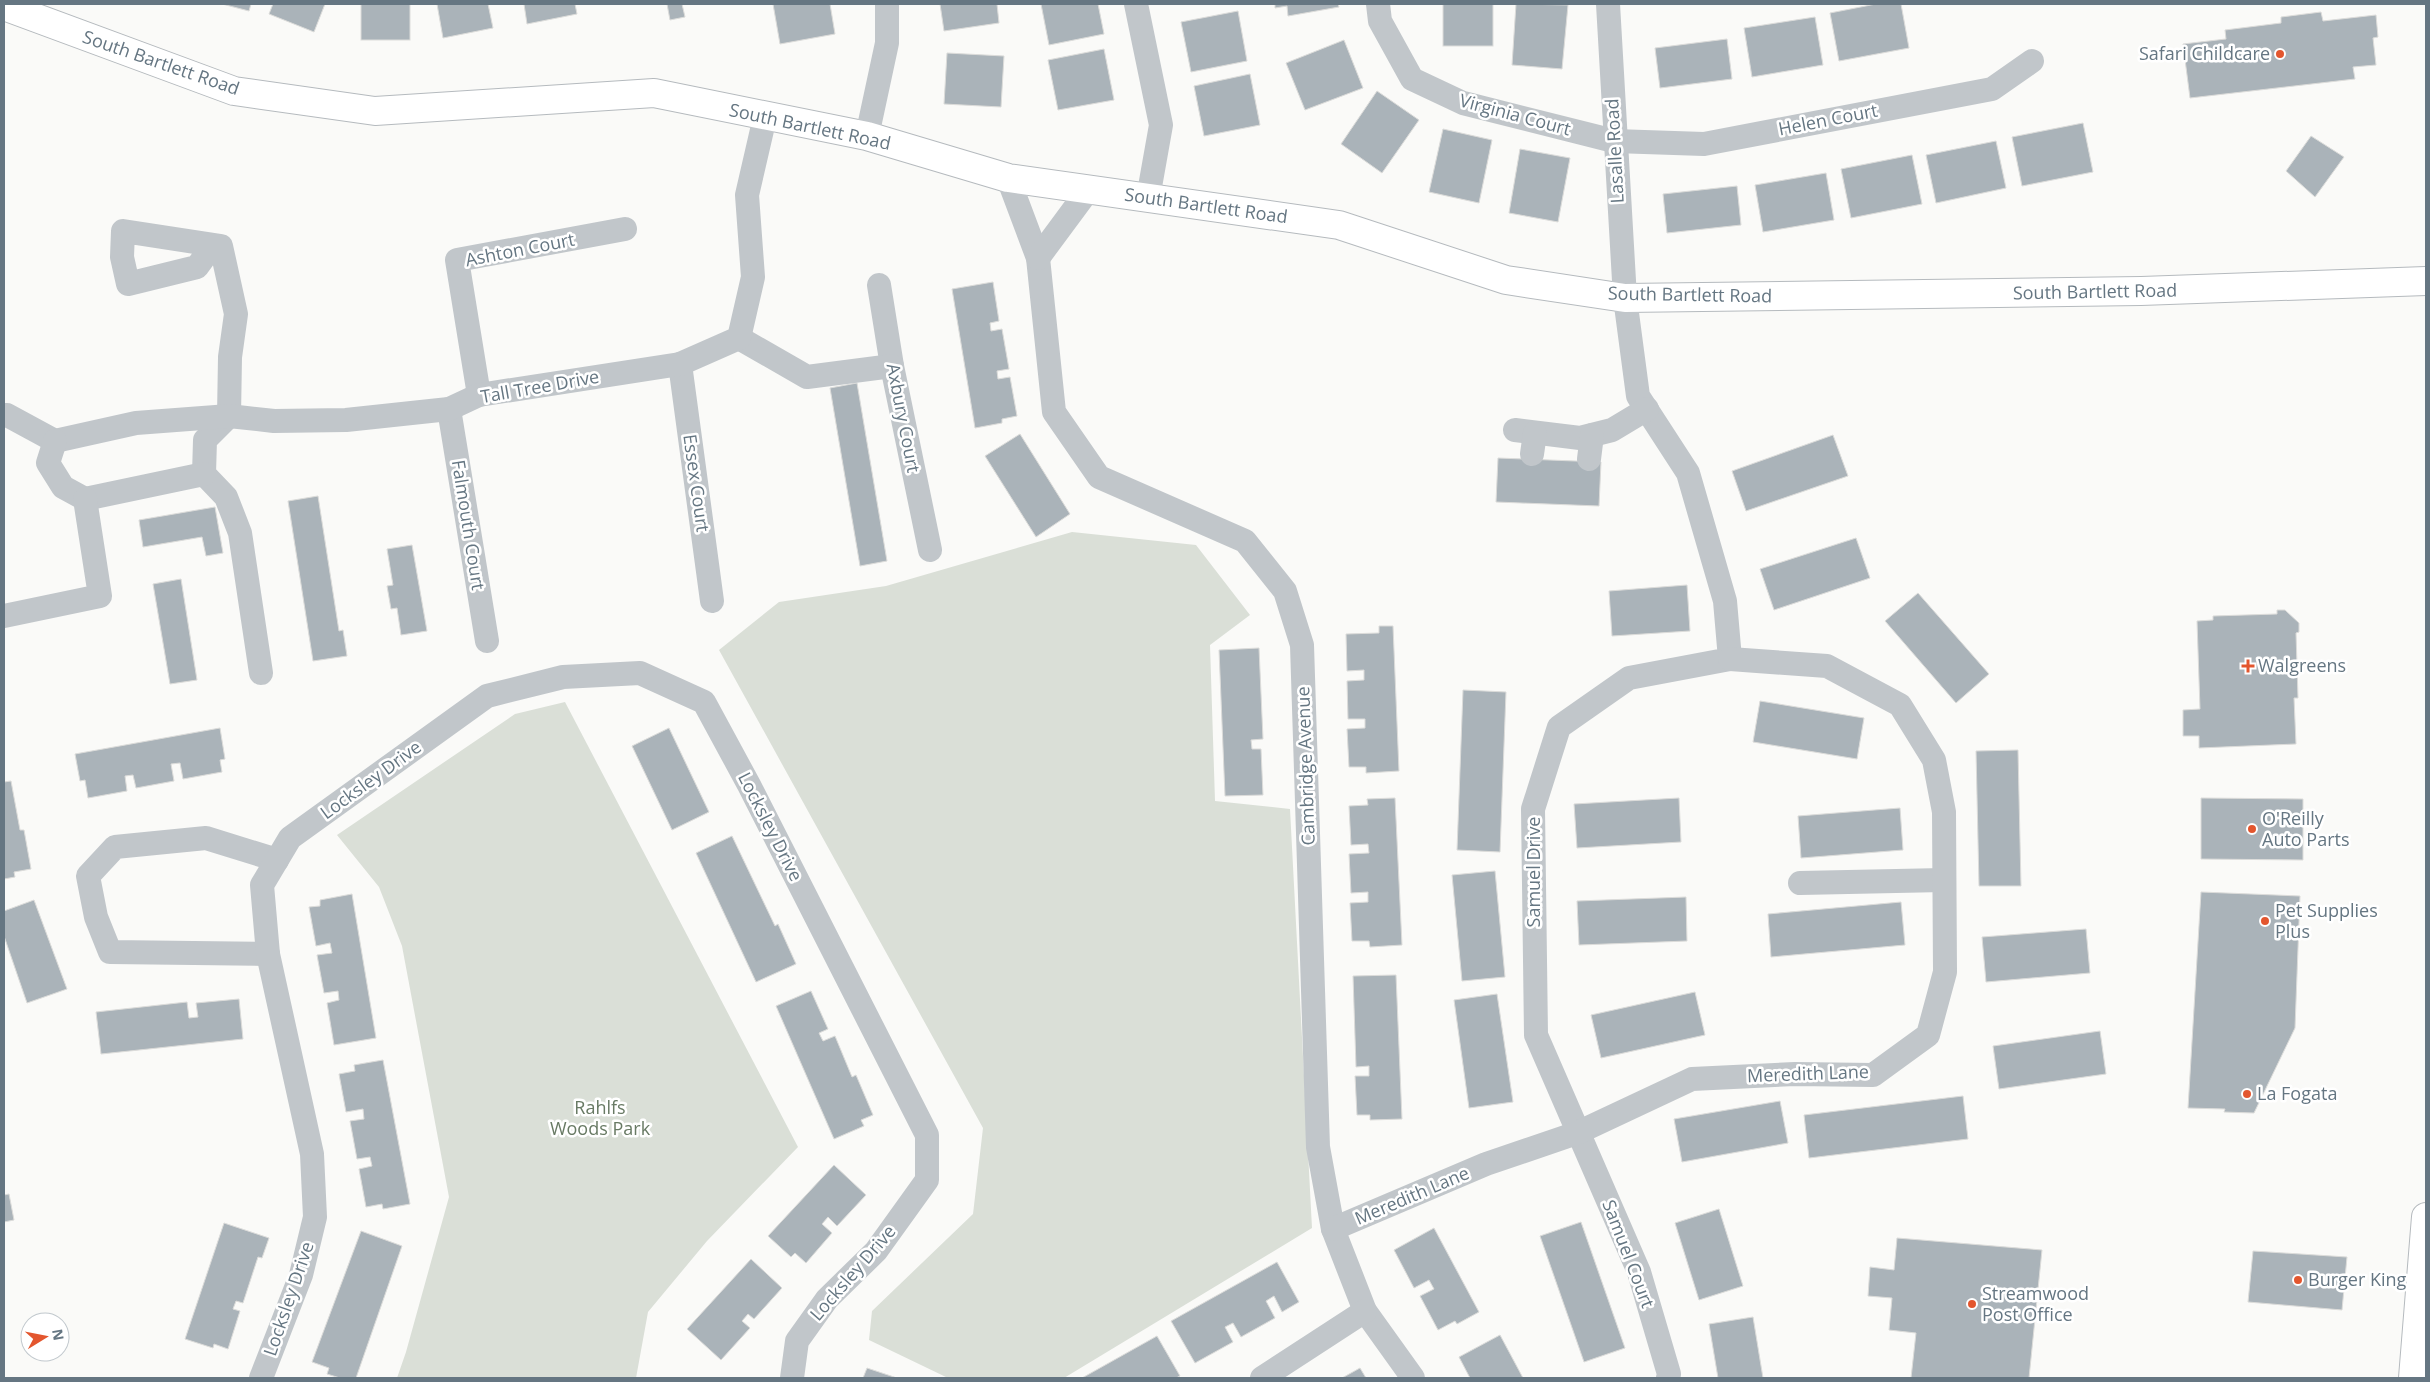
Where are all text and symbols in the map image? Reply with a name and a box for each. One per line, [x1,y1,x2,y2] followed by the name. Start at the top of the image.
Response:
[80,24,243,100] street label: South Bartlett Road
[2139,41,2270,65] place label: Safari Childcare
[2274,48,2286,60] marker: Safari Childcare
[1457,88,1574,140] street label: Virginia Court
[727,97,893,155] street label: South Bartlett Road
[1599,98,1629,204] street label: Lasalle Road
[1776,98,1880,140] street label: Helen Court
[1123,182,1289,228] street label: South Bartlett Road
[463,227,577,271] street label: Ashton Court
[2013,278,2177,304] street label: South Bartlett Road
[1608,281,1772,307] street label: South Bartlett Road
[882,361,926,475] street label: Axbury Court
[479,364,601,408] street label: Tall Tree Drive
[678,432,716,533] street label: Essex Court
[447,458,491,592] street label: Falmouth Court
[2258,653,2346,677] place label: Walgreens
[2242,660,2254,672] marker: Walgreens
[1290,686,1320,846] street label: Cambridge Avenue
[315,734,426,824] street label: Locksley Drive
[733,768,809,885] street label: Locksley Drive
[2262,806,2350,851] place label: O'Reilly Auto Parts
[1521,817,1545,927] street label: Samuel Drive
[2246,823,2258,835] marker: O'Reilly Auto Parts
[2275,898,2378,943] place label: Pet Supplies Plus
[2259,915,2271,927] marker: Pet Supplies Plus
[1747,1059,1869,1087] street label: Meredith Lane
[2257,1081,2337,1105] place label: La Fogata
[2241,1088,2253,1100] marker: La Fogata
[550,1095,651,1140] park label: Rahlfs Woods Park
[1351,1160,1472,1230] street label: Meredith Lane
[1597,1196,1661,1311] street label: Samuel Court
[804,1219,900,1325] street label: Locksley Drive
[257,1238,319,1359] street label: Locksley Drive
[2308,1267,2407,1291] place label: Burger King
[2292,1274,2304,1286] marker: Burger King
[1982,1281,2089,1326] place label: Streamwood Post Office
[1966,1298,1978,1310] marker: Streamwood Post Office
[20,1312,70,1362] north arrow
[48,1327,69,1342] text: N

